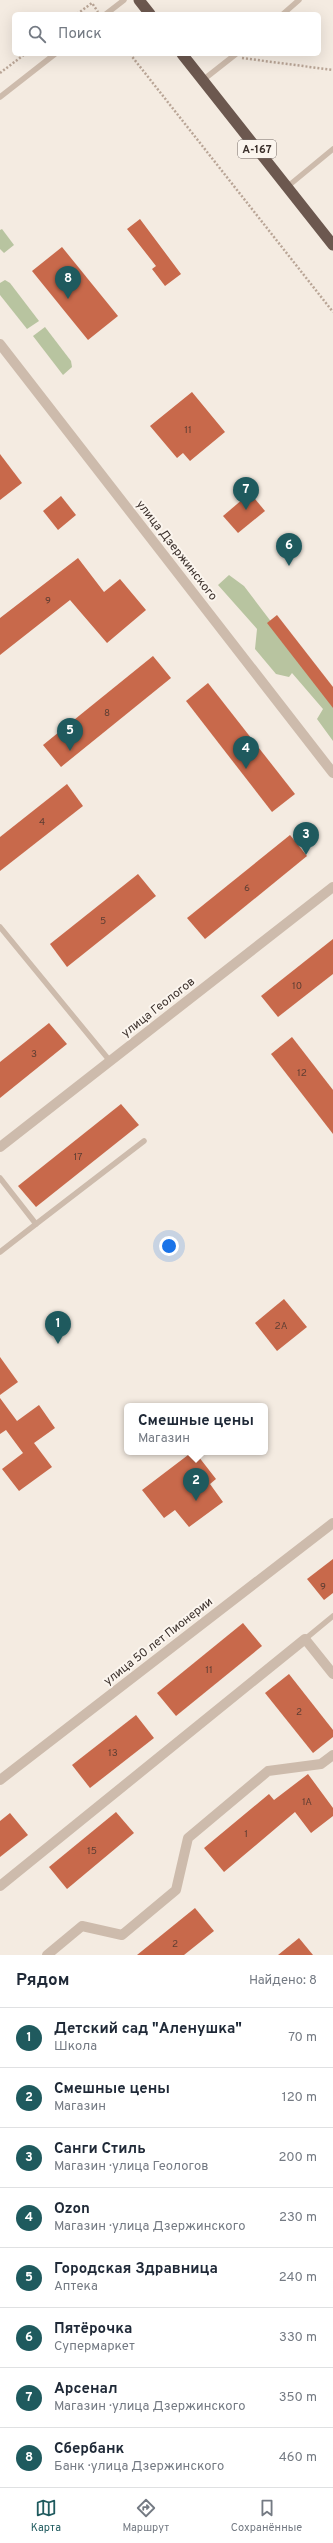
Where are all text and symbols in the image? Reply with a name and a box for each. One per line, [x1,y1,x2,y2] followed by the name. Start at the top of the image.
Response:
[12,12,321,56] search box
[26,23,48,45] icon: search
[58,25,102,44] text: Поиск
[238,140,276,158] road number: А-167
[55,266,81,299] pin: 8
[184,424,192,437] house number: 11
[233,477,259,510] pin: 7
[132,497,221,604] street label: улица Дзержинского
[276,533,302,566] pin: 6
[45,595,51,608] house number: 9
[104,707,110,720] house number: 8
[57,718,83,751] pin: 5
[233,736,259,769] pin: 4
[39,816,45,829] house number: 4
[293,822,319,855] pin: 3
[244,882,250,895] house number: 6
[100,915,106,928] house number: 5
[119,974,199,1042] street label: улица Геологов
[292,980,302,993] house number: 10
[31,1048,37,1061] house number: 3
[297,1067,307,1080] house number: 12
[74,1151,82,1164] house number: 17
[159,1236,179,1256] your location
[45,1311,71,1344] pin: 1
[275,1320,288,1333] house number: 2А
[124,1403,268,1455] popup
[138,1412,254,1431] text: Смешные цены
[138,1431,190,1447] text: Магазин
[183,1468,209,1501] pin: 2
[320,1581,326,1594] house number: 9
[101,1594,216,1689] street label: улица 50 лет Пионерии
[205,1664,213,1677] house number: 11
[296,1706,302,1719] house number: 2
[108,1747,118,1760] house number: 13
[302,1796,312,1809] house number: 1А
[244,1828,248,1841] house number: 1
[87,1845,97,1858] house number: 15
[172,1938,178,1951] house number: 2
[16,1970,69,1992] text: Рядом
[249,1973,317,1989] text: Найдено: 8
[54,2020,242,2039] text: Детский сад "Аленушка"
[26,2030,32,2046] text: 1
[288,2030,317,2046] text: 70 m
[54,2039,97,2055] text: Школа
[54,2080,170,2099] text: Смешные цены
[25,2090,33,2106] text: 2
[282,2090,317,2106] text: 120 m
[54,2099,106,2115] text: Магазин
[54,2140,146,2159] text: Санги Стиль
[25,2150,33,2166] text: 3
[278,2150,317,2166] text: 200 m
[54,2159,209,2175] text: Магазин · улица Геологов
[54,2200,90,2219] text: Ozon
[25,2210,33,2226] text: 4
[279,2210,317,2226] text: 230 m
[54,2219,245,2235] text: Магазин · улица Дзержинского
[54,2260,218,2279] text: Городская Здравница
[25,2270,33,2286] text: 5
[279,2270,317,2286] text: 240 m
[54,2279,98,2295] text: Аптека
[54,2320,132,2339] text: Пятёрочка
[25,2330,33,2346] text: 6
[279,2330,317,2346] text: 330 m
[54,2339,135,2355] text: Супермаркет
[54,2380,118,2399] text: Арсенал
[26,2390,32,2406] text: 7
[279,2390,317,2406] text: 350 m
[54,2399,245,2415] text: Магазин · улица Дзержинского
[54,2440,124,2459] text: Сбербанк
[25,2450,33,2466] text: 8
[279,2450,317,2466] text: 460 m
[54,2459,224,2475] text: Банк · улица Дзержинского
[31,2497,61,2535] tab: Карта
[122,2497,169,2535] tab: Маршрут
[231,2497,302,2535] tab: Сохранённые

